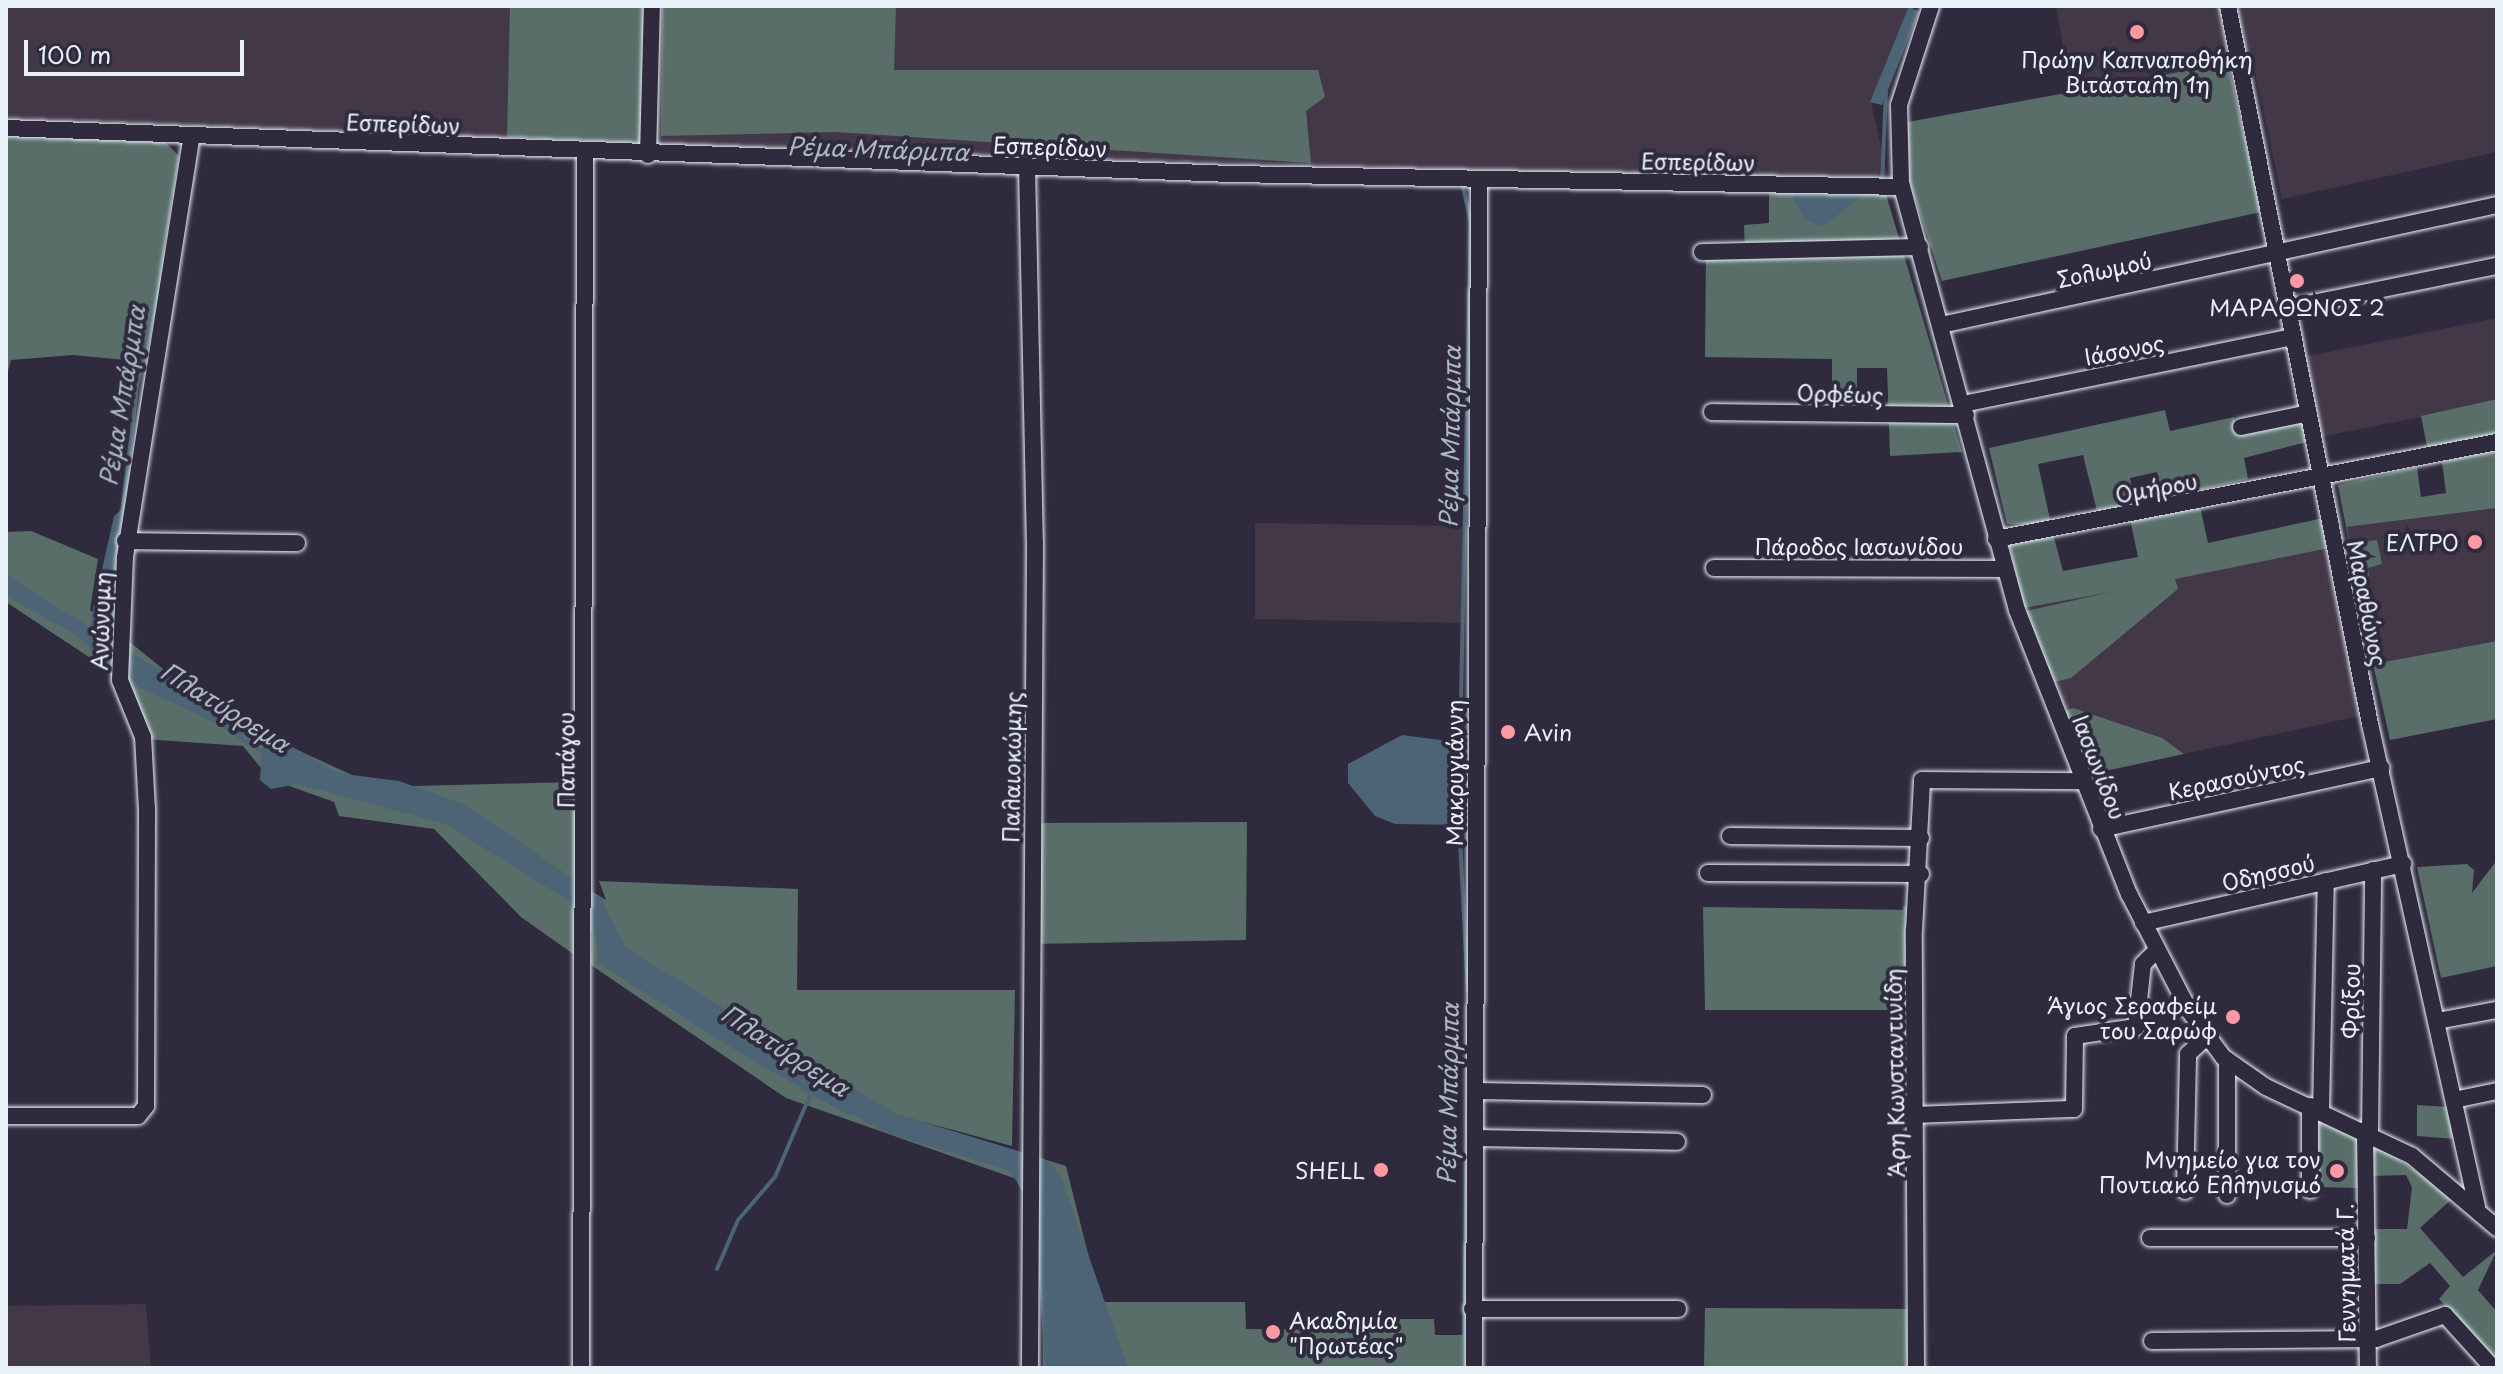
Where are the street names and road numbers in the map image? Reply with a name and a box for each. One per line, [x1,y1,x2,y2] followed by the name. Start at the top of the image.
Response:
[345,108,461,138] street label: Εσπερίδων
[992,131,1108,161] street label: Εσπερίδων
[1641,147,1755,175] street label: Εσπερίδων
[2054,246,2154,292] street label: Σολωμού
[2082,328,2166,370] street label: Ιάσονος
[1796,378,1884,408] street label: Ορφέως
[2113,467,2199,507] street label: Ομήρου
[1754,533,1964,559] street label: Πάροδος Ιασωνίδου
[2343,538,2393,668] street label: Μαραθώνος
[85,571,115,671] street label: Ανώνυμη
[996,691,1026,843] street label: Παλαιοκώμης
[1441,700,1467,846] street label: Μακρυγιάννη
[2068,711,2132,823] street label: Ιασωνίδου
[552,712,578,808] street label: Παπάγου
[2165,750,2307,804] street label: Κερασούντος
[2219,848,2317,896] street label: Οδησσού
[2336,963,2364,1039] street label: Φρίξου
[1879,968,1909,1178] street label: Άρη Κωνσταντινίδη
[2331,1204,2359,1342] street label: Γεννηματά Γ.

